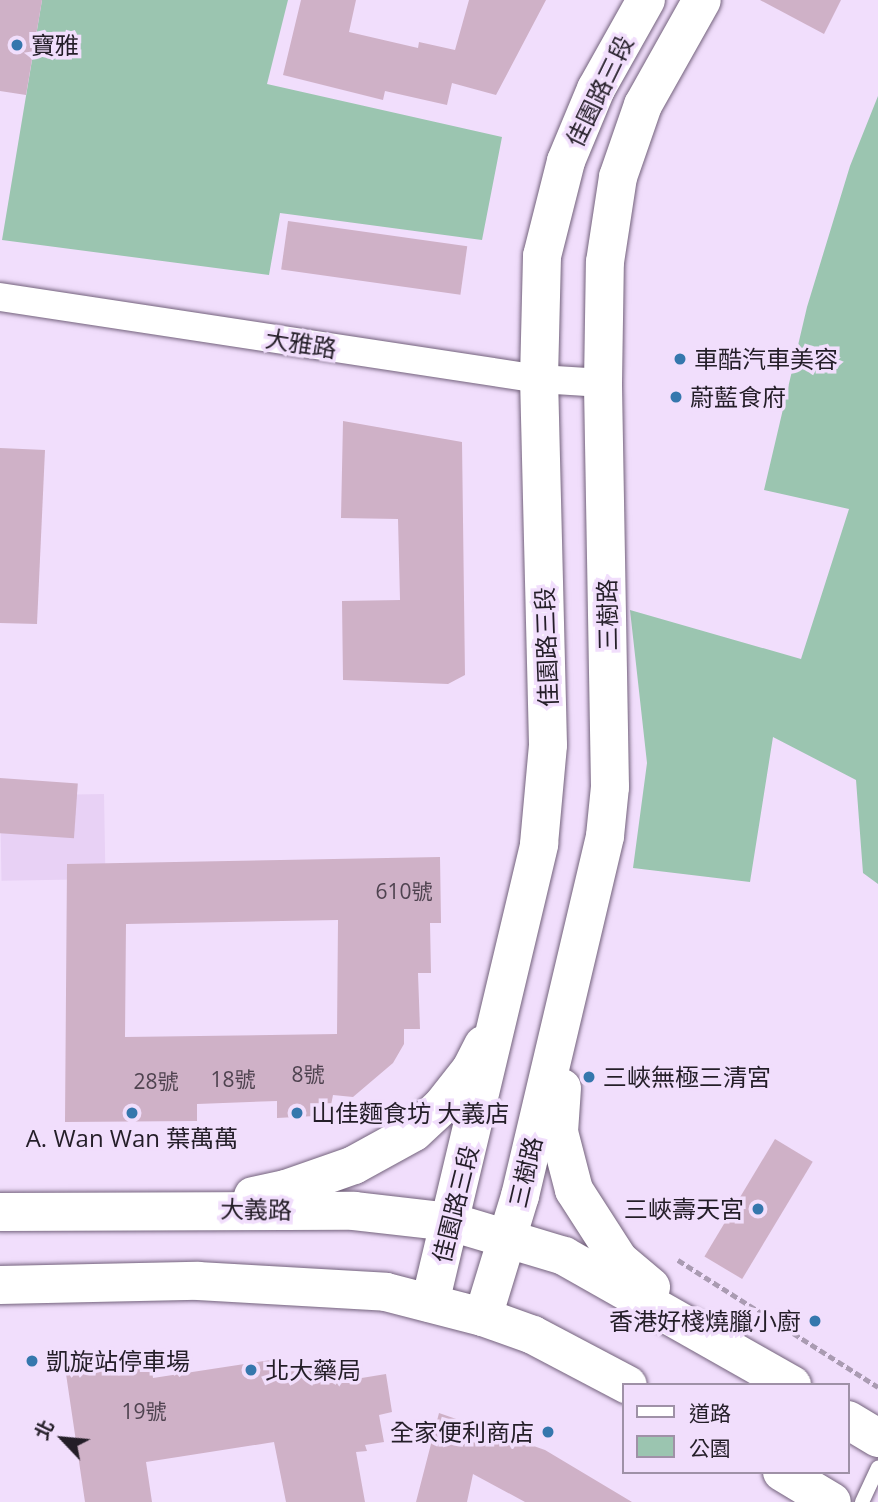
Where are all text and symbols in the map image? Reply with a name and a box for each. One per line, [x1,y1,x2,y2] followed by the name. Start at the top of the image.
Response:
[31,31,79,59] place label: 寶雅
[560,31,638,151] street label: 佳園路三段
[9,37,25,53] marker: 寶雅
[263,323,339,363] street label: 大雅路
[694,345,838,373] place label: 車酷汽車美容
[672,351,688,367] marker: 車酷汽車美容
[690,383,786,411] place label: 蔚藍食府
[668,389,684,405] marker: 蔚藍食府
[592,579,622,651] street label: 三樹路
[530,587,562,707] street label: 佳園路三段
[375,878,433,904] house number: 610號
[291,1061,325,1087] house number: 8號
[603,1063,771,1091] place label: 三峽無極三清宮
[210,1066,256,1092] house number: 18號
[133,1068,179,1094] house number: 28號
[581,1069,597,1085] marker: 三峽無極三清宮
[311,1099,509,1127] place label: 山佳麵食坊 大義店
[124,1105,140,1121] marker: A. Wan Wan 葉萬萬
[289,1105,305,1121] marker: 山佳麵食坊 大義店
[26,1124,238,1152] place label: A. Wan Wan 葉萬萬
[503,1134,547,1210] street label: 三樹路
[427,1142,483,1266] street label: 佳園路三段
[220,1194,292,1224] street label: 大義路
[624,1195,744,1223] place label: 三峽壽天宮
[750,1201,766,1217] marker: 三峽壽天宮
[609,1307,801,1335] place label: 香港好棧燒臘小廚
[807,1313,823,1329] marker: 香港好棧燒臘小廚
[46,1347,190,1375] place label: 凱旋站停車場
[24,1353,40,1369] marker: 凱旋站停車場
[265,1356,361,1384] place label: 北大藥局
[243,1362,259,1378] marker: 北大藥局
[622,1383,850,1474] legend
[121,1398,167,1424] house number: 19號
[689,1399,731,1427] text: 道路
[28,1404,98,1474] north arrow
[28,1416,60,1444] text: 北
[390,1418,534,1446] place label: 全家便利商店
[540,1424,556,1440] marker: 全家便利商店
[689,1434,731,1462] text: 公園

